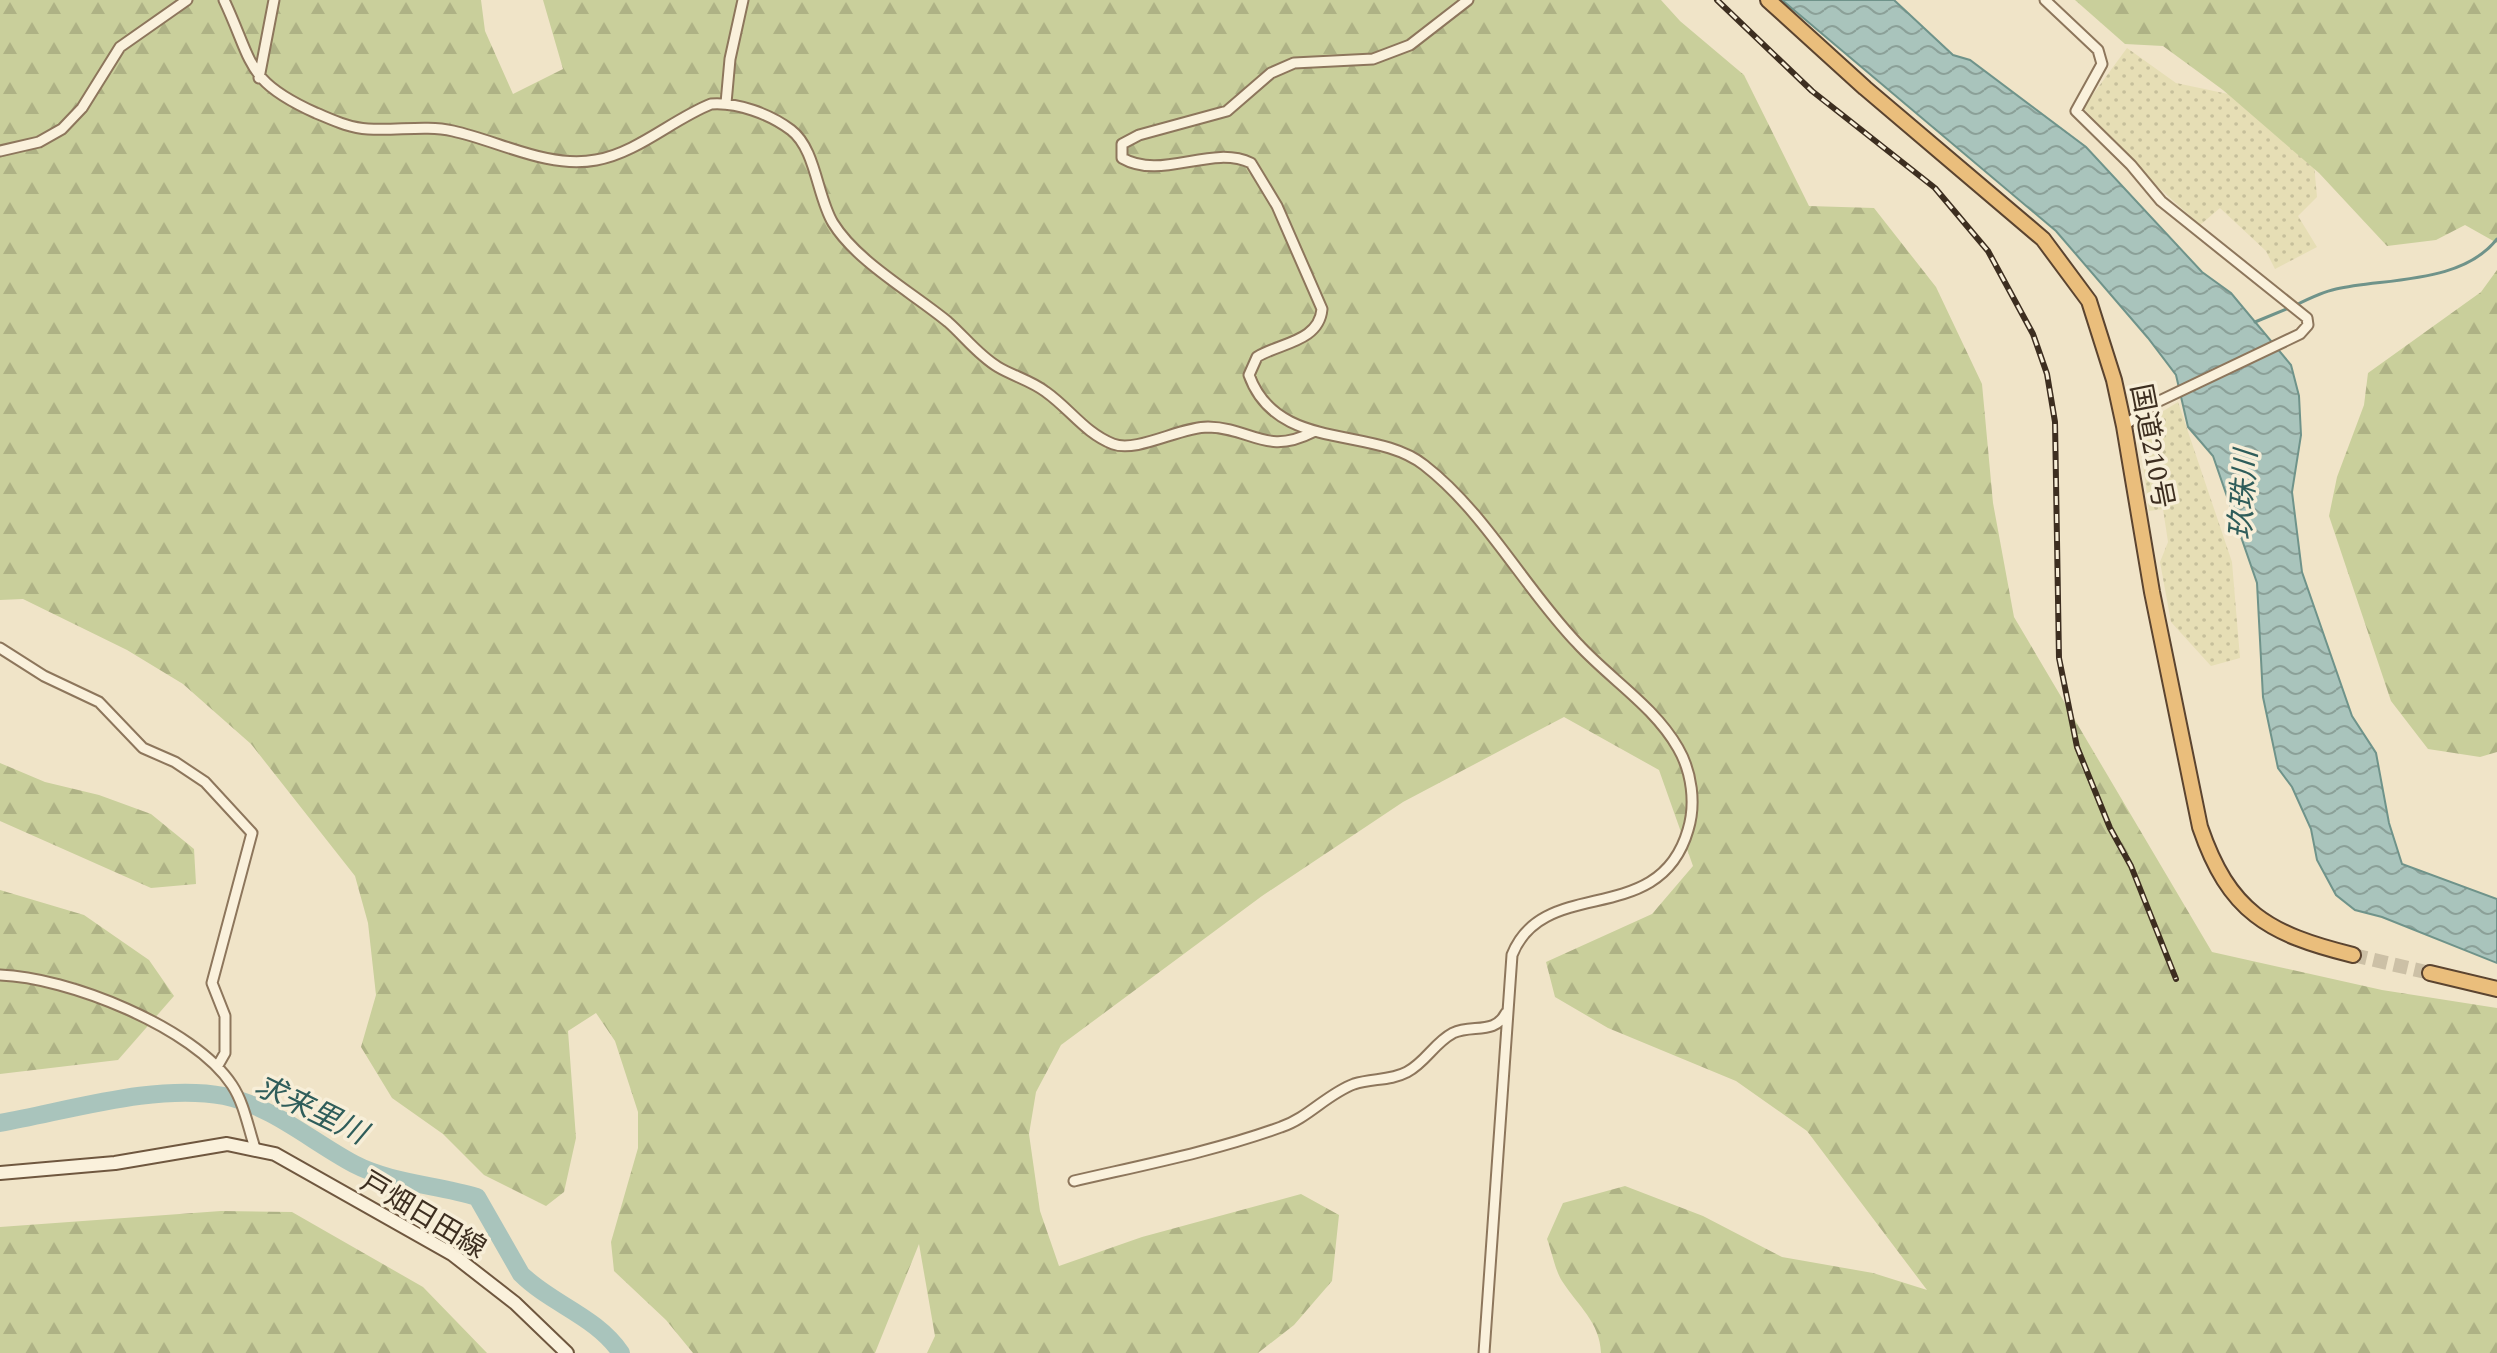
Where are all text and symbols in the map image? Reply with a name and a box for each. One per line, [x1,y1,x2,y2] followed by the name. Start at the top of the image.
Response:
[2118,380,2185,512] street label: 国道210号
[2218,446,2270,542] water label: 玖珠川
[247,1063,377,1158] water label: 求来里川
[352,1161,494,1270] street label: 戸畑日田線

